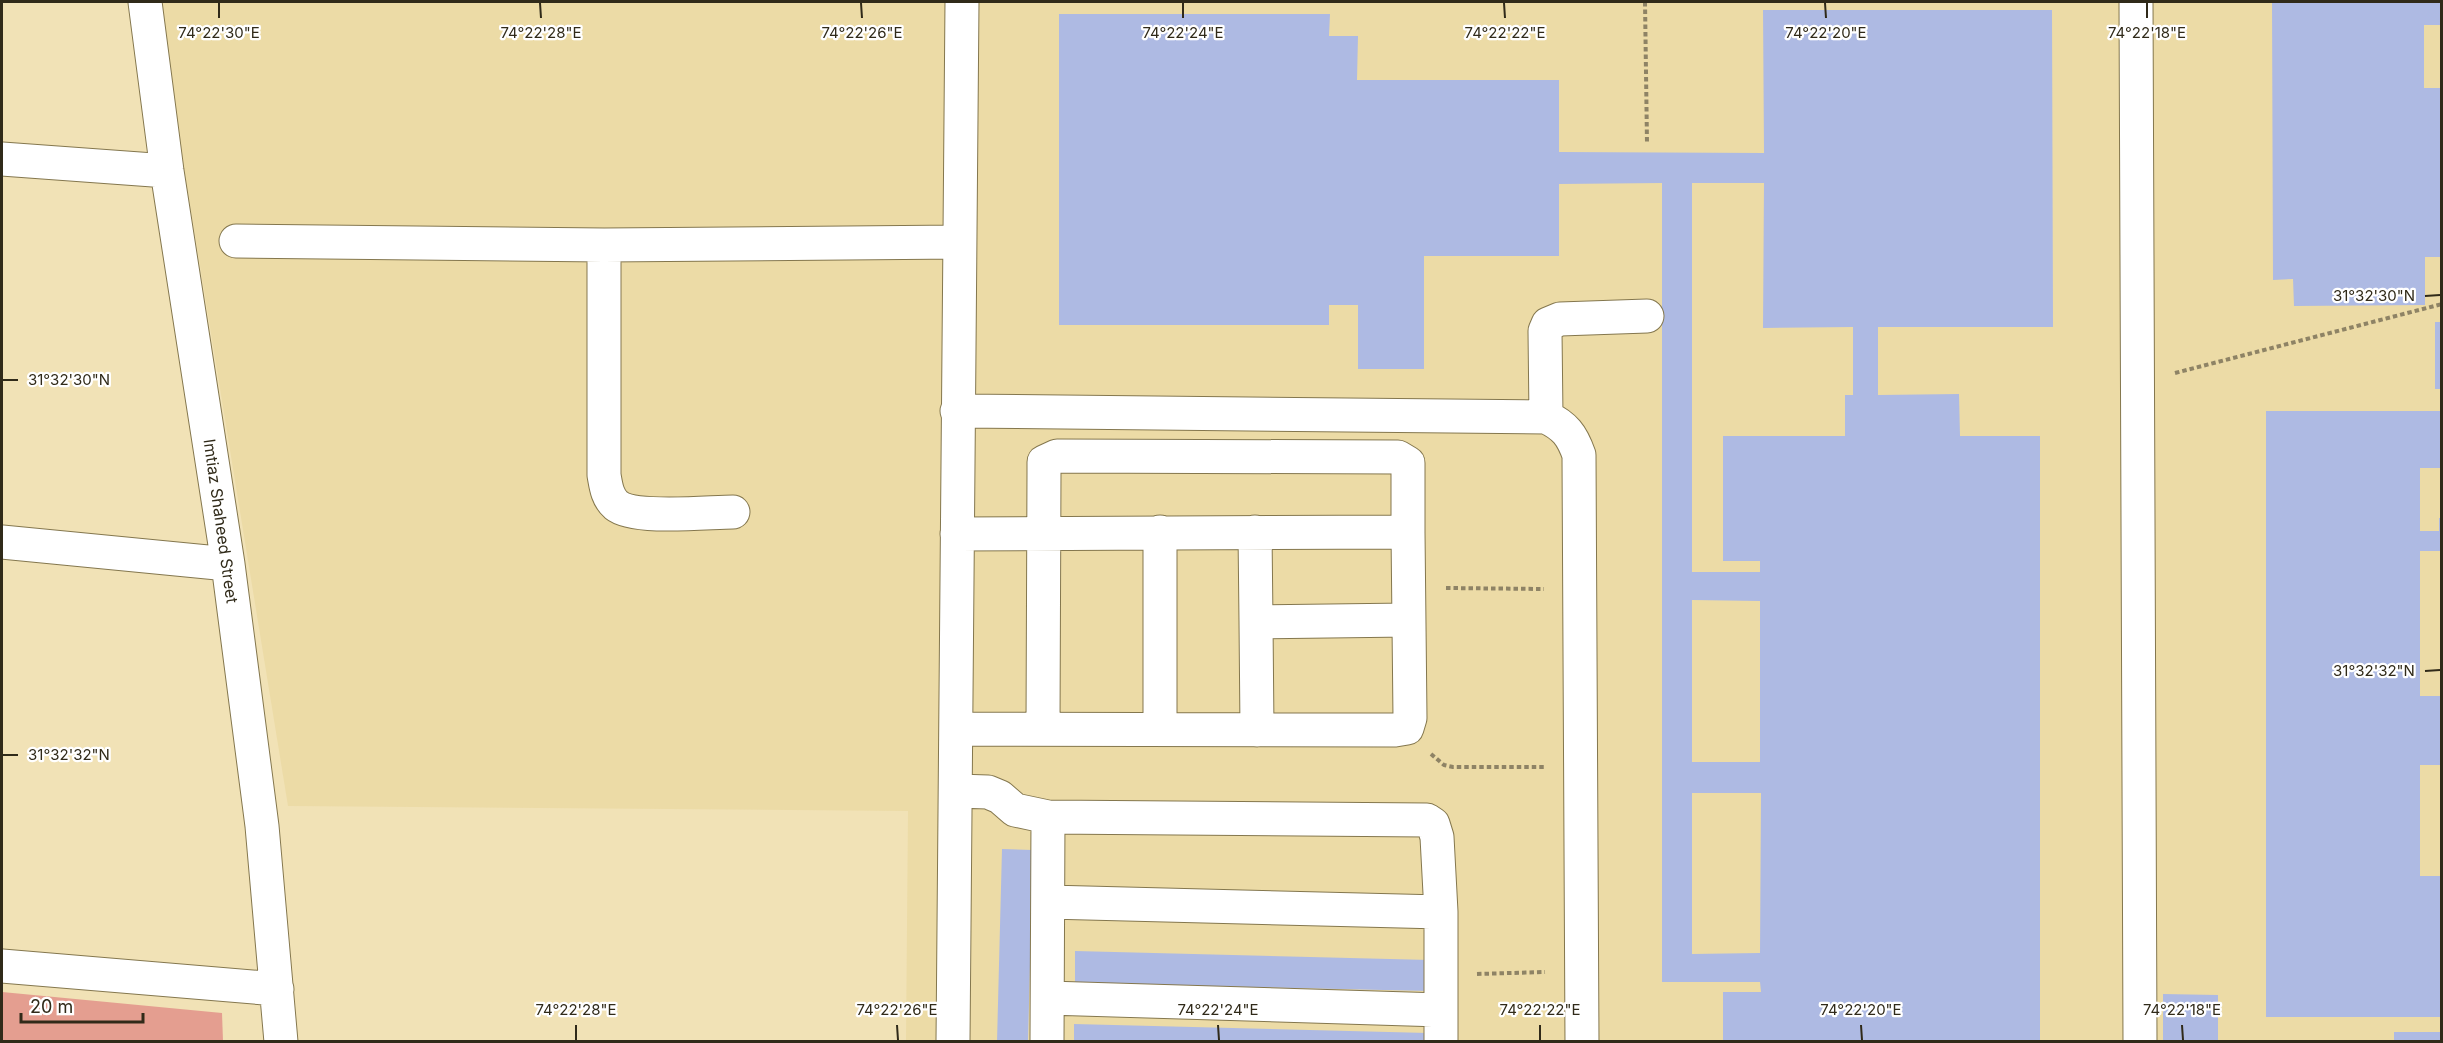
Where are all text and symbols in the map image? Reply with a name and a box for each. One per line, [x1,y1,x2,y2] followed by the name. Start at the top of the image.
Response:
[178,23,260,42] text: 74°22'30"E
[500,23,582,42] text: 74°22'28"E
[821,23,903,42] text: 74°22'26"E
[1142,23,1224,42] text: 74°22'24"E
[1465,23,1545,42] text: 74°22'22"E
[1785,23,1867,42] text: 74°22'20"E
[2108,23,2186,42] text: 74°22'18"E
[2333,286,2415,305] text: 31°32'30"N
[28,370,110,389] text: 31°32'30"N
[200,437,242,605] street label: Imtiaz Shaheed Street
[2333,661,2415,680] text: 31°32'32"N
[28,745,110,764] text: 31°32'32"N
[21,986,142,1024] scale bar
[30,996,73,1017] text: 20 m
[535,1000,617,1019] text: 74°22'28"E
[856,1000,938,1019] text: 74°22'26"E
[1177,1000,1259,1019] text: 74°22'24"E
[1500,1000,1580,1019] text: 74°22'22"E
[1820,1000,1902,1019] text: 74°22'20"E
[2143,1000,2221,1019] text: 74°22'18"E

